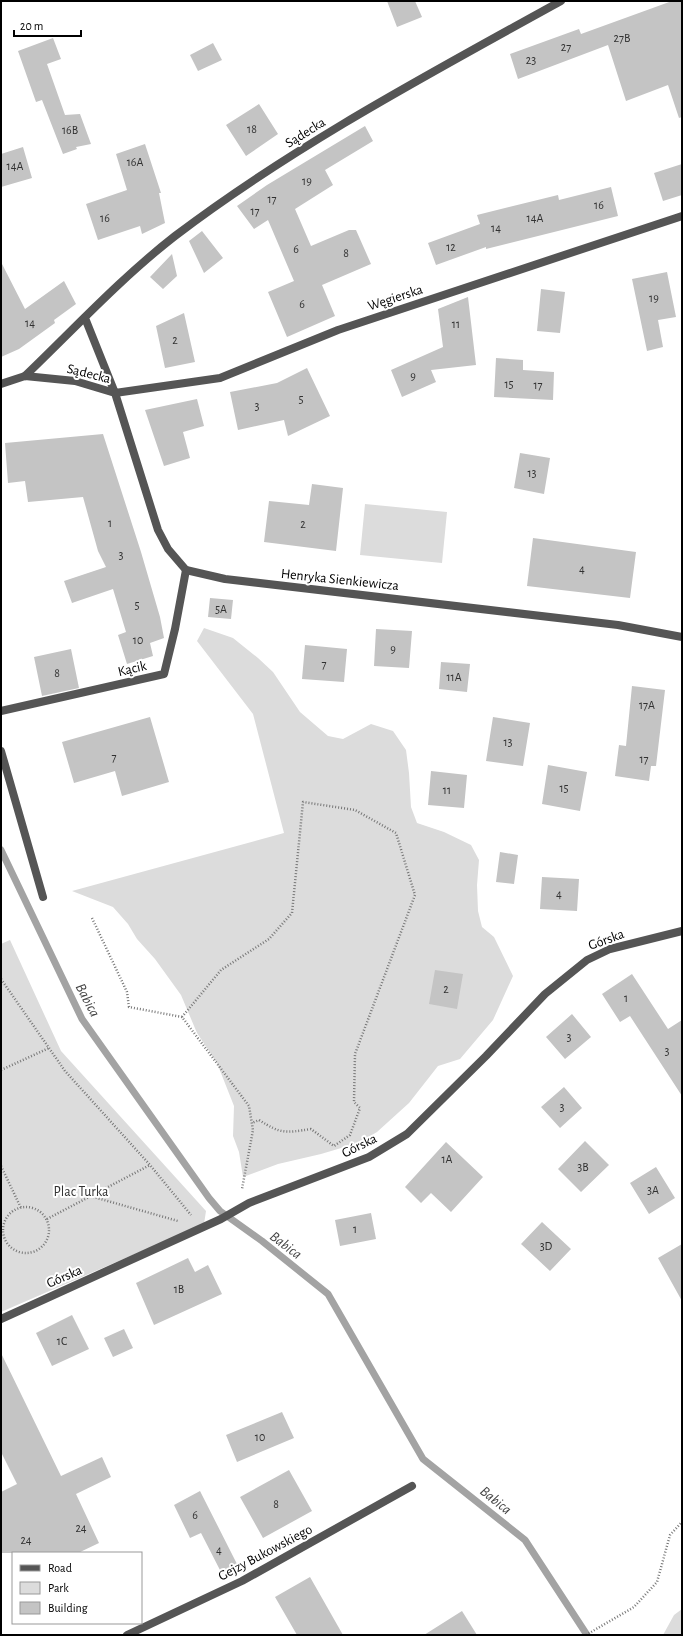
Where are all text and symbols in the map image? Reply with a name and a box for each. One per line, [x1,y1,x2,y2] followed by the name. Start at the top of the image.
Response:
[14,12,81,38] scale bar
[20,20,43,32] text: 20 m
[614,32,630,44] house number: 27B
[561,41,571,53] house number: 27
[526,54,536,66] house number: 23
[283,115,329,151] street label: Sądecka
[247,123,257,135] house number: 18
[62,124,78,136] house number: 16B
[127,156,143,168] house number: 16A
[7,160,23,172] house number: 14A
[302,175,312,187] house number: 19
[267,193,277,205] house number: 17
[594,199,604,211] house number: 16
[250,205,260,217] house number: 17
[100,212,110,224] house number: 16
[527,212,543,224] house number: 14A
[491,222,501,234] house number: 14
[446,241,456,253] house number: 12
[293,243,299,255] house number: 6
[343,247,349,259] house number: 8
[366,282,425,313] street label: Węgierska
[649,292,659,304] house number: 19
[299,298,305,310] house number: 6
[25,317,35,329] house number: 14
[452,318,460,330] house number: 11
[172,334,178,346] house number: 2
[65,362,113,386] street label: Sądecka
[410,370,416,382] house number: 9
[504,378,514,390] house number: 15
[533,379,543,391] house number: 17
[298,393,304,405] house number: 5
[255,400,260,412] house number: 3
[527,467,537,479] house number: 13
[108,517,112,529] house number: 1
[300,518,306,530] house number: 2
[119,549,124,561] house number: 3
[579,563,585,575] house number: 4
[280,567,400,593] street label: Henryka Sienkiewicza
[134,599,140,611] house number: 5
[215,603,227,615] house number: 5A
[133,634,143,646] house number: 10
[390,643,396,655] house number: 9
[321,658,327,670] house number: 7
[116,659,149,679] street label: Kącik
[54,667,60,679] house number: 8
[446,671,462,683] house number: 11A
[639,699,655,711] house number: 17A
[503,736,513,748] house number: 13
[111,751,117,763] house number: 7
[639,753,649,765] house number: 17
[559,782,569,794] house number: 15
[443,784,451,796] house number: 11
[556,888,562,900] house number: 4
[586,927,627,953] street label: Górska
[73,981,103,1019] water label: Babica
[443,983,449,995] house number: 2
[624,992,628,1004] house number: 1
[567,1031,572,1043] house number: 3
[665,1045,670,1057] house number: 3
[560,1101,565,1113] house number: 3
[340,1131,380,1160] street label: Górska
[441,1153,453,1165] house number: 1A
[577,1161,589,1173] house number: 3B
[647,1184,659,1196] house number: 3A
[54,1185,109,1199] park label: Plac Turka
[353,1223,357,1235] house number: 1
[267,1229,304,1262] water label: Babica
[540,1240,553,1252] house number: 3D
[45,1263,85,1291] street label: Górska
[174,1283,184,1295] house number: 1B
[57,1335,67,1347] house number: 1C
[255,1431,265,1443] house number: 10
[477,1483,514,1517] water label: Babica
[273,1498,279,1510] house number: 8
[192,1509,198,1521] house number: 6
[75,1522,87,1534] house number: 24
[216,1522,315,1584] street label: Gejzy Bukowskiego
[20,1534,32,1546] house number: 24
[216,1544,222,1556] house number: 4
[12,1552,142,1624] legend
[48,1562,72,1574] text: Road
[48,1582,69,1594] text: Park
[48,1602,88,1614] text: Building

